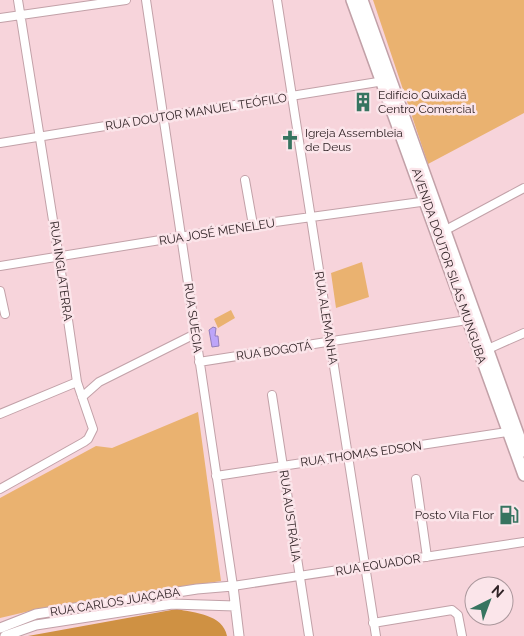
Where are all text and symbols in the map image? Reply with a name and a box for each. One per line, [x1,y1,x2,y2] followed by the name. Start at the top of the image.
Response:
[378,88,476,116] place label: Edifício Quixadá Centro Comercial
[104,91,288,133] street label: RUA DOUTOR MANUEL TEÓFILO
[352,91,374,113] building icon: Edifício Quixadá Centro Comercial
[305,126,403,154] place label: Igreja Assembleia de Deus
[279,129,301,151] church icon: Igreja Assembleia de Deus
[409,166,489,366] street label: AVENIDA DOUTOR SILAS MUNGUBA
[158,216,276,248] street label: RUA JOSÉ MENELEU
[47,220,75,322] street label: RUA INGLATERRA
[312,270,340,366] street label: RUA ALEMANHA
[181,282,205,354] street label: RUA SUÉCIA
[235,339,313,363] street label: RUA BOGOTÁ
[299,439,423,469] street label: RUA THOMAS EDSON
[277,469,303,563] street label: RUA AUSTRÁLIA
[498,504,520,526] fuel station icon: Posto Vila Flor
[415,508,495,522] place label: Posto Vila Flor
[335,551,422,579] street label: RUA EQUADOR
[464,576,514,626] north arrow
[488,582,507,601] text: N
[49,585,181,619] street label: RUA CARLOS JUAÇABA

